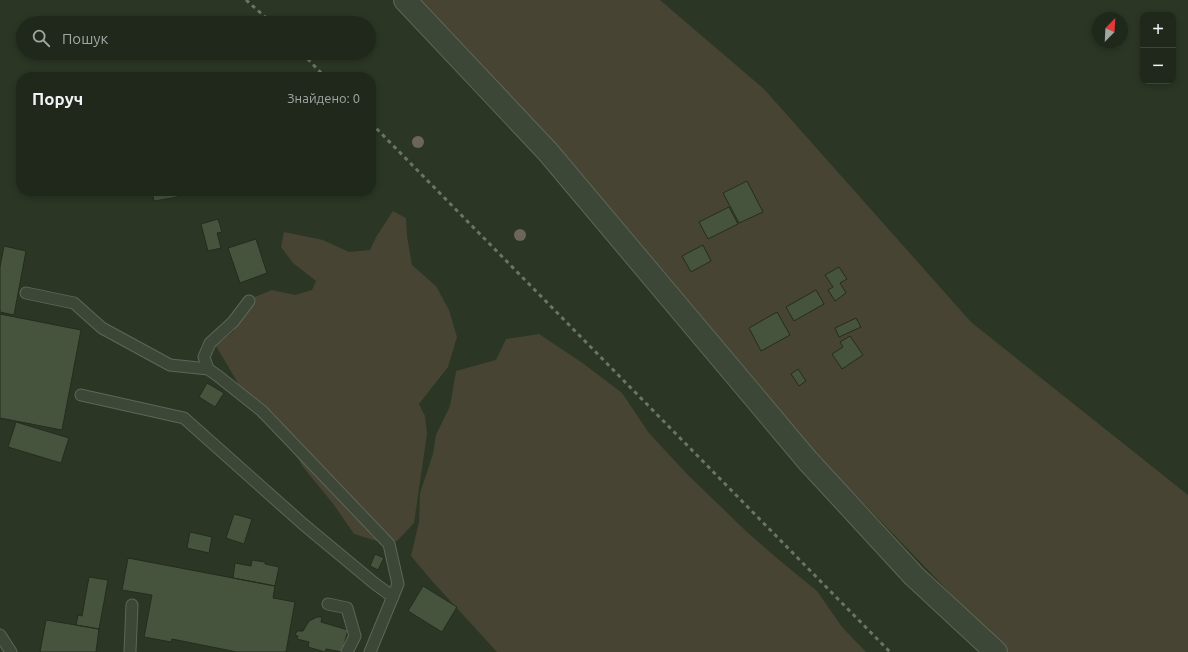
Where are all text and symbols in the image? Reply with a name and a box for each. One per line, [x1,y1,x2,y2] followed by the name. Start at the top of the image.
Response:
[1092,12,1128,48] north arrow
[1140,12,1176,84] map controls
[1140,12,1176,48] button: +
[16,16,376,60] search box
[30,27,52,49] icon: search
[62,30,108,47] text: Пошук
[1140,48,1176,84] button: −
[32,89,83,108] text: Поруч
[287,91,360,105] text: Знайдено: 0

